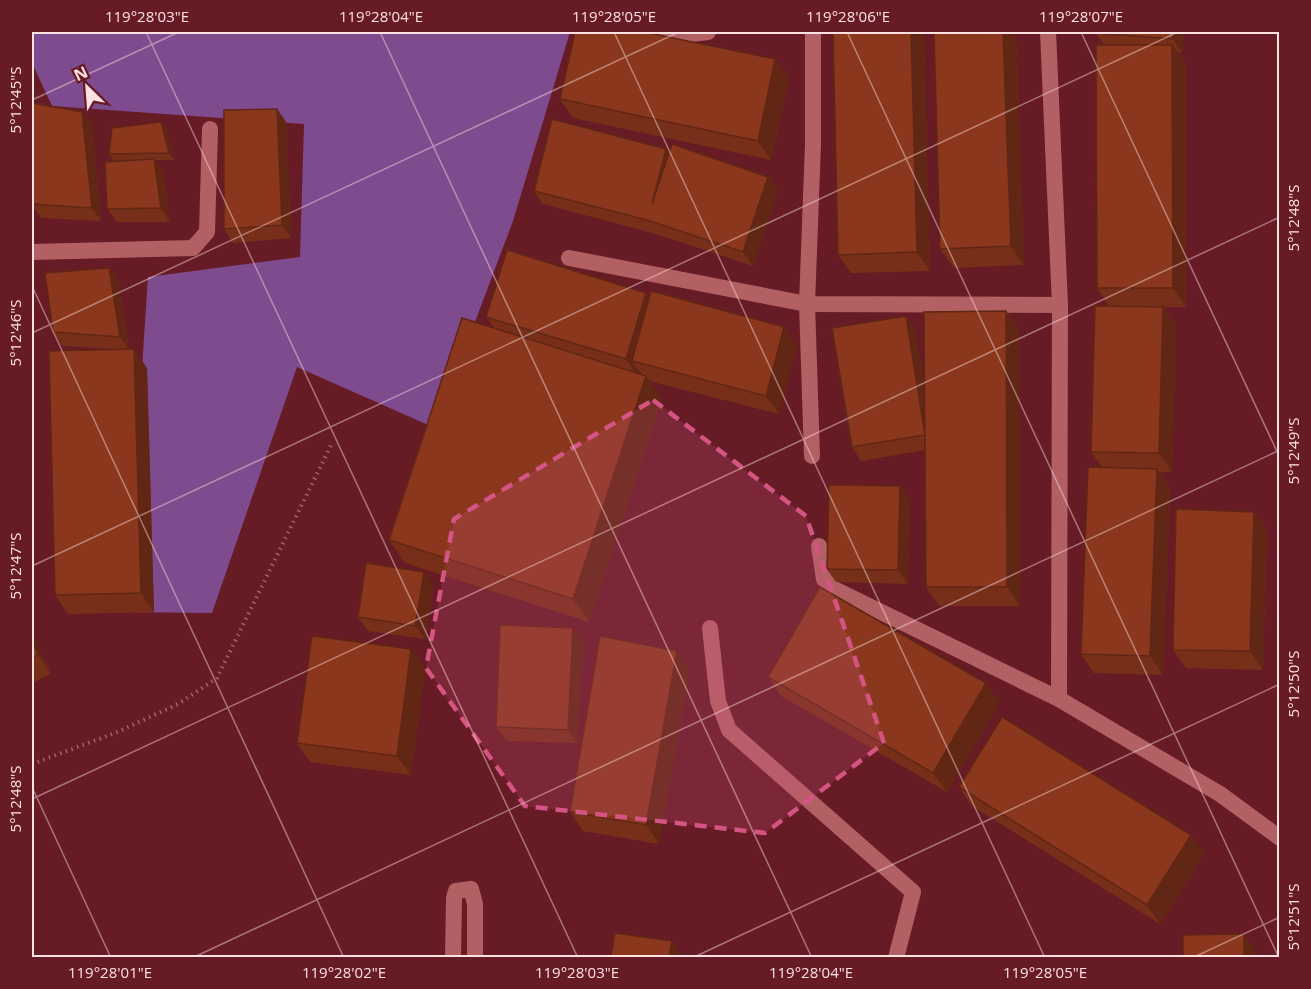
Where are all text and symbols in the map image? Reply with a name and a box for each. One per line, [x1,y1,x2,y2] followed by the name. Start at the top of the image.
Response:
[105,6,189,26] text: 119°28'03"E
[339,6,423,26] text: 119°28'04"E
[572,6,656,26] text: 119°28'05"E
[806,6,890,26] text: 119°28'06"E
[1039,6,1123,26] text: 119°28'07"E
[57,57,117,117] north arrow
[70,61,91,86] text: N
[5,67,25,133] text: 5°12'45"S
[1283,185,1303,251] text: 5°12'48"S
[5,300,25,366] text: 5°12'46"S
[1283,418,1303,484] text: 5°12'49"S
[5,533,25,599] text: 5°12'47"S
[1283,651,1303,717] text: 5°12'50"S
[5,766,25,832] text: 5°12'48"S
[1283,884,1303,950] text: 5°12'51"S
[68,962,152,982] text: 119°28'01"E
[302,962,386,982] text: 119°28'02"E
[535,962,619,982] text: 119°28'03"E
[769,962,853,982] text: 119°28'04"E
[1003,962,1087,982] text: 119°28'05"E

